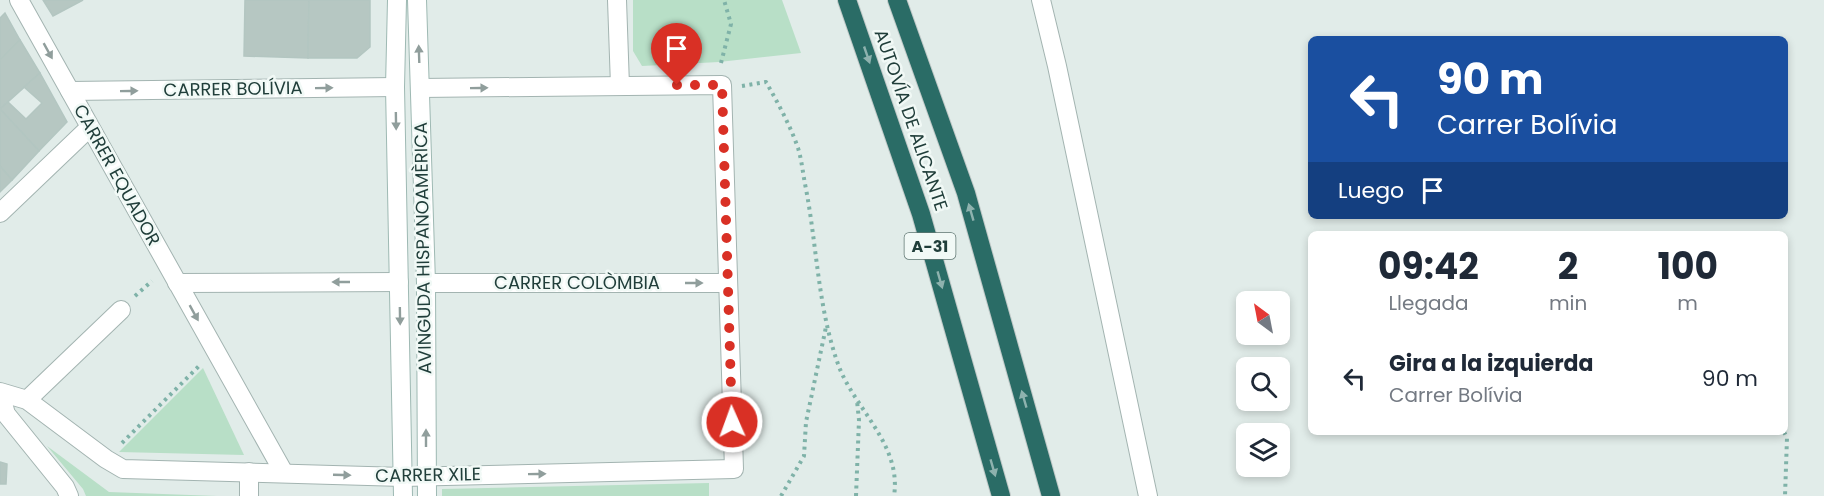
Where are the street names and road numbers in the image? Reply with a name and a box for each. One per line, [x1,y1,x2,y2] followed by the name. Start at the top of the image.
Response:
[869,26,954,214] street label: AUTOVÍA DE ALICANTE
[163,75,303,102] street label: CARRER BOLÍVIA
[68,99,167,250] street label: CARRER EQUADOR
[408,122,437,374] street label: AVINGUDA HISPANOAMÈRICA
[904,233,956,259] road number: A-31
[494,270,660,295] street label: CARRER COLÒMBIA
[375,461,481,488] street label: CARRER XILE

